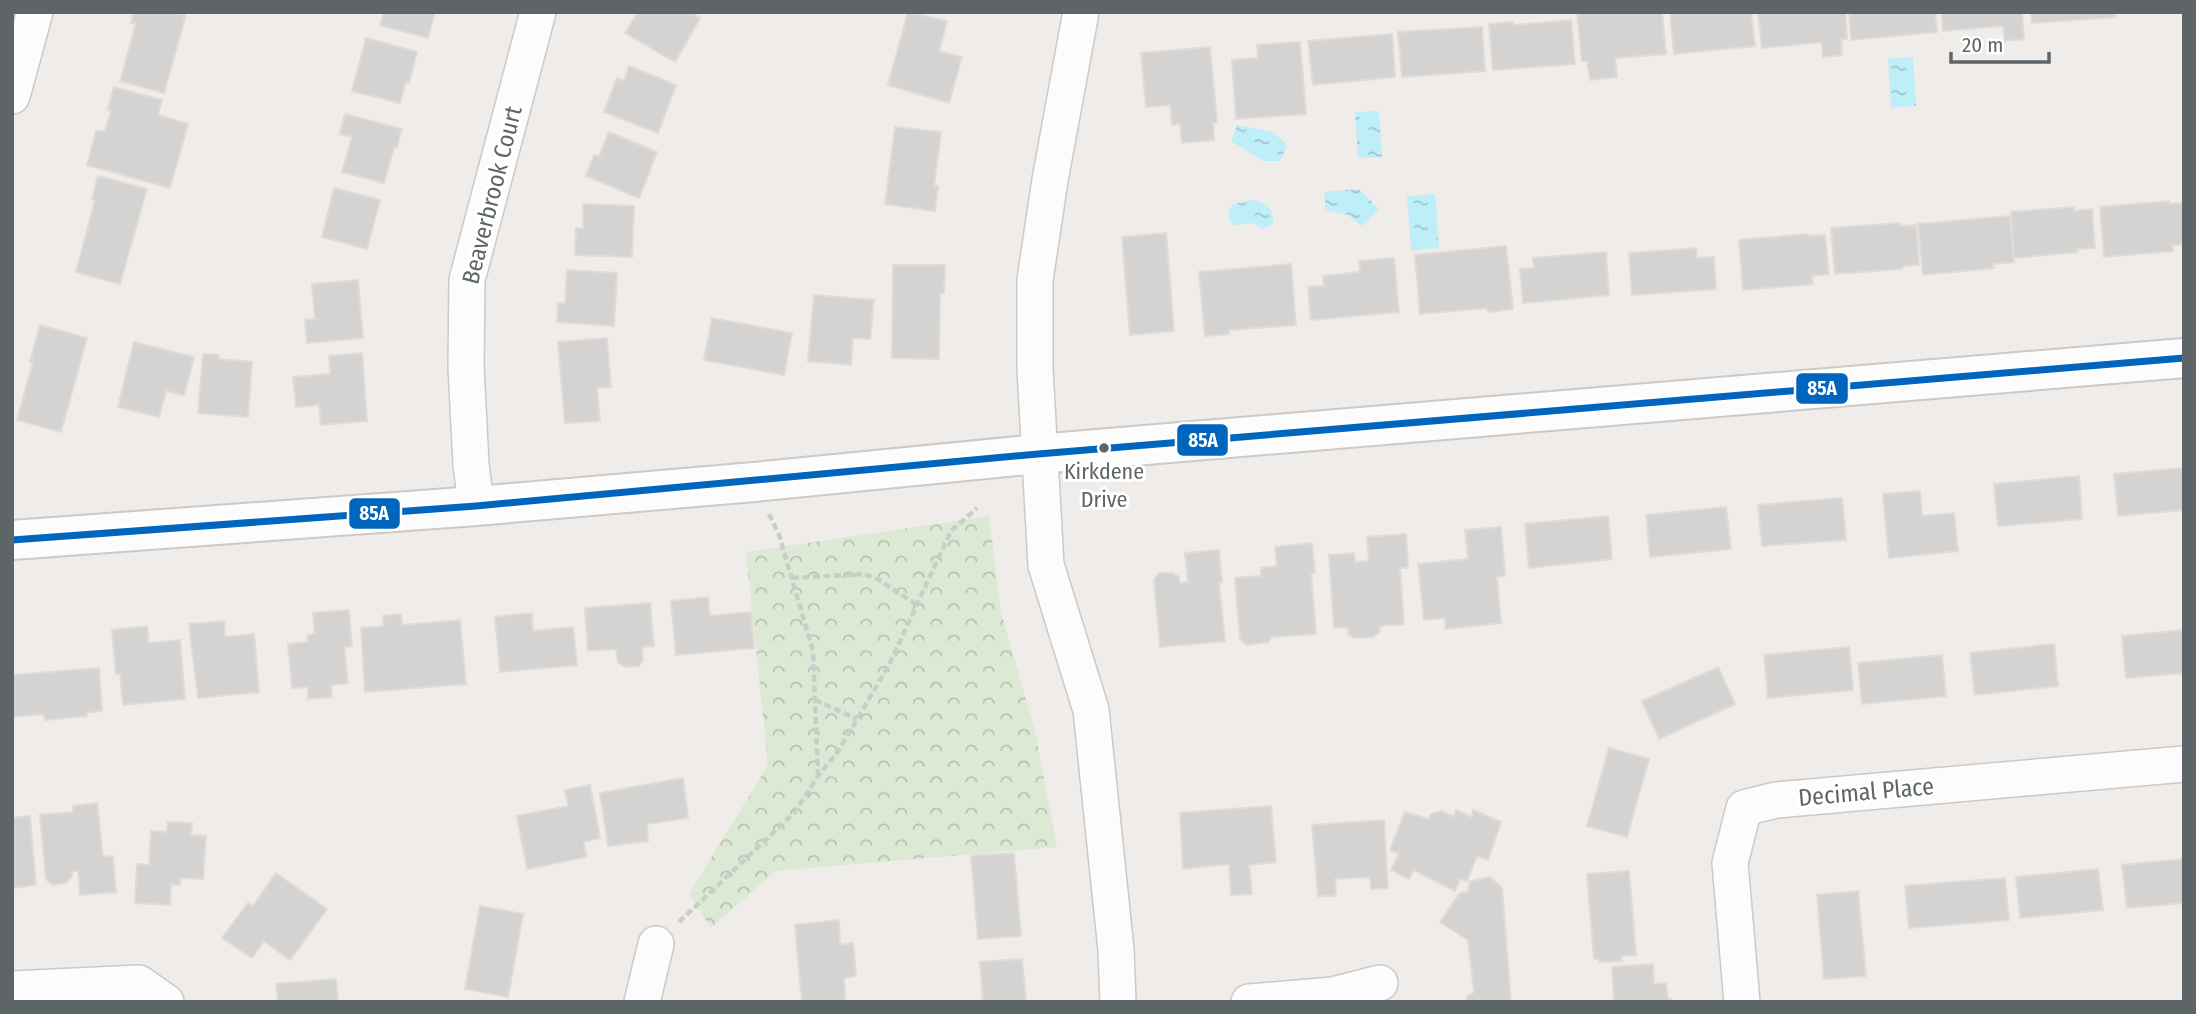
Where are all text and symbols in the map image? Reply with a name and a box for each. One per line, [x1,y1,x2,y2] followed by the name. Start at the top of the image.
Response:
[1951,21,2049,65] scale bar
[1962,32,2003,58] text: 20 m
[456,103,528,287] street label: Beaverbrook Court
[1795,372,1849,405] line badge: 85A
[1807,377,1838,400] text: 85A
[1176,423,1229,457] line badge: 85A
[1188,429,1219,452] text: 85A
[1097,441,1111,455] marker: Kirkdene Drive
[1064,458,1144,513] place label: Kirkdene Drive
[348,497,401,530] line badge: 85A
[359,502,390,525] text: 85A
[1797,772,1935,812] street label: Decimal Place

